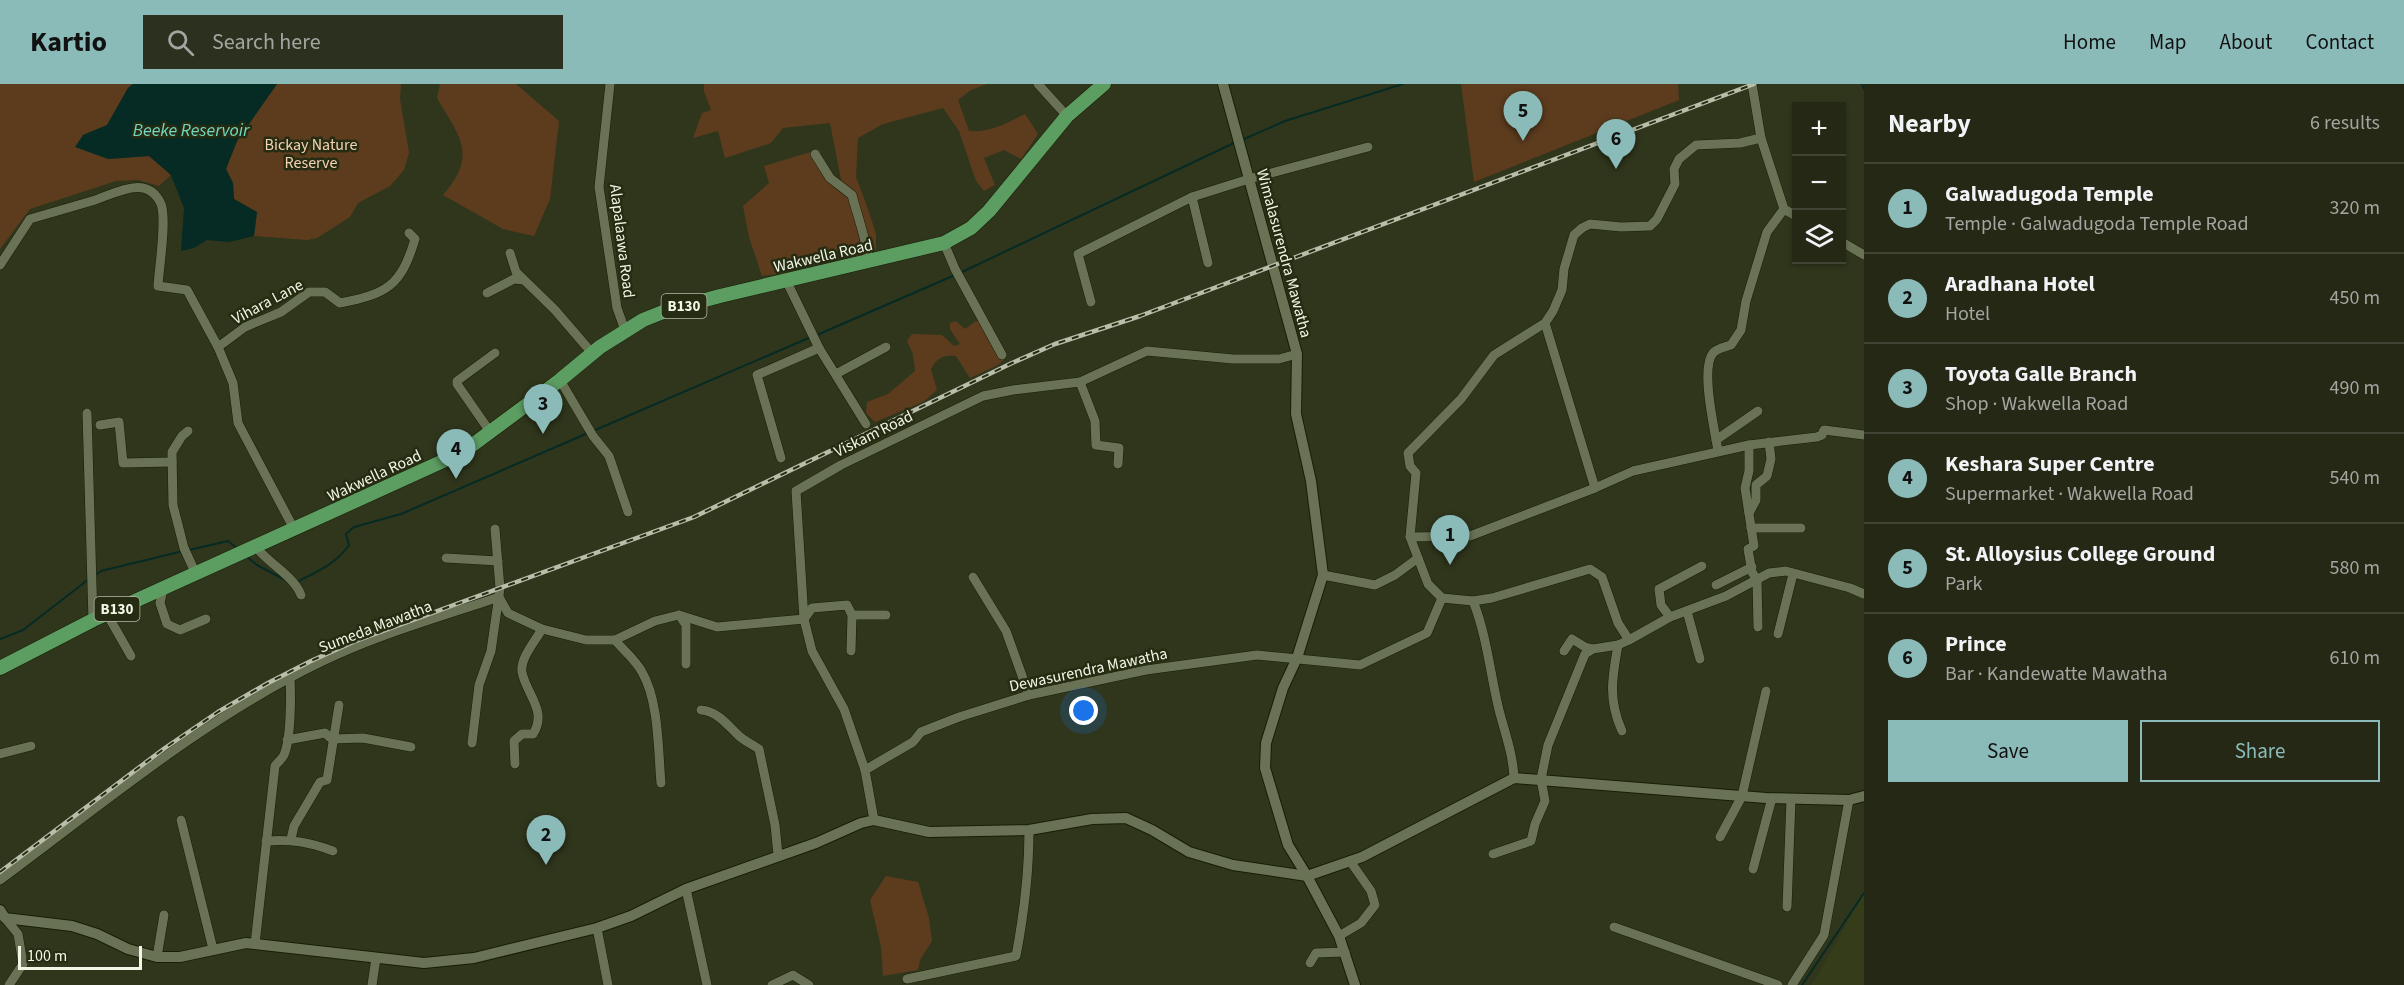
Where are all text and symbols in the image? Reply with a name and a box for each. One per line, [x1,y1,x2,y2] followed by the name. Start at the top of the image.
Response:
[143,15,563,69] search box
[30,22,107,62] text: Kartio
[164,26,197,59] icon: search
[212,26,321,58] text: Search here
[2063,27,2116,57] text: Home
[2149,27,2187,57] text: Map
[2220,27,2272,57] text: About
[2305,27,2374,57] text: Contact
[1504,92,1543,141] pin: 5
[1792,102,1846,264] map controls
[1792,102,1846,156] button: +
[1888,105,1971,142] text: Nearby
[2310,109,2380,137] text: 6 results
[133,118,250,143] water label: Beeke Reservoir
[1596,120,1636,169] pin: 6
[265,134,357,174] park label: Bickay Nature Reserve
[1792,156,1846,210] button: −
[1251,166,1317,340] street label: Wimalasurendra Mawatha
[1945,178,2154,210] text: Galwadugoda Temple
[604,183,640,299] street label: Alapalaawa Road
[1902,194,1913,222] text: 1
[2330,194,2380,222] text: 320 m
[1792,210,1846,264] button: layers
[1945,210,2249,238] text: Temple · Galwadugoda Temple Road
[771,234,875,278] street label: Wakwella Road
[1945,268,2095,300] text: Aradhana Hotel
[228,274,307,330] street label: Vihara Lane
[1902,284,1913,312] text: 2
[2330,284,2380,312] text: 450 m
[662,294,706,318] road number: B130
[1945,300,1990,328] text: Hotel
[1945,358,2137,390] text: Toyota Galle Branch
[1902,374,1913,402] text: 3
[2330,374,2380,402] text: 490 m
[524,384,562,434] pin: 3
[1945,390,2128,418] text: Shop · Wakwella Road
[830,405,917,463] street label: Viskam Road
[436,430,476,479] pin: 4
[324,444,425,507] street label: Wakwella Road
[1945,448,2155,480] text: Keshara Super Centre
[1902,464,1913,492] text: 4
[2330,464,2380,492] text: 540 m
[1945,480,2194,508] text: Supermarket · Wakwella Road
[1430,516,1470,565] pin: 1
[1945,538,2215,570] text: St. Alloysius College Ground
[1902,554,1913,582] text: 5
[2330,554,2380,582] text: 580 m
[1945,570,1982,598] text: Park
[316,595,435,659] street label: Sumeda Mawatha
[94,597,140,621] road number: B130
[1945,628,2007,660] text: Prince
[1007,642,1169,697] street label: Dewasurendra Mawatha
[1902,644,1913,672] text: 6
[2330,644,2380,672] text: 610 m
[1945,660,2168,688] text: Bar · Kandewatte Mawatha
[1069,696,1098,725] your location
[1888,720,2128,782] button: Save
[2140,720,2380,782] button: Share
[526,816,566,865] pin: 2
[18,943,142,970] scale bar
[27,945,67,967] text: 100 m

